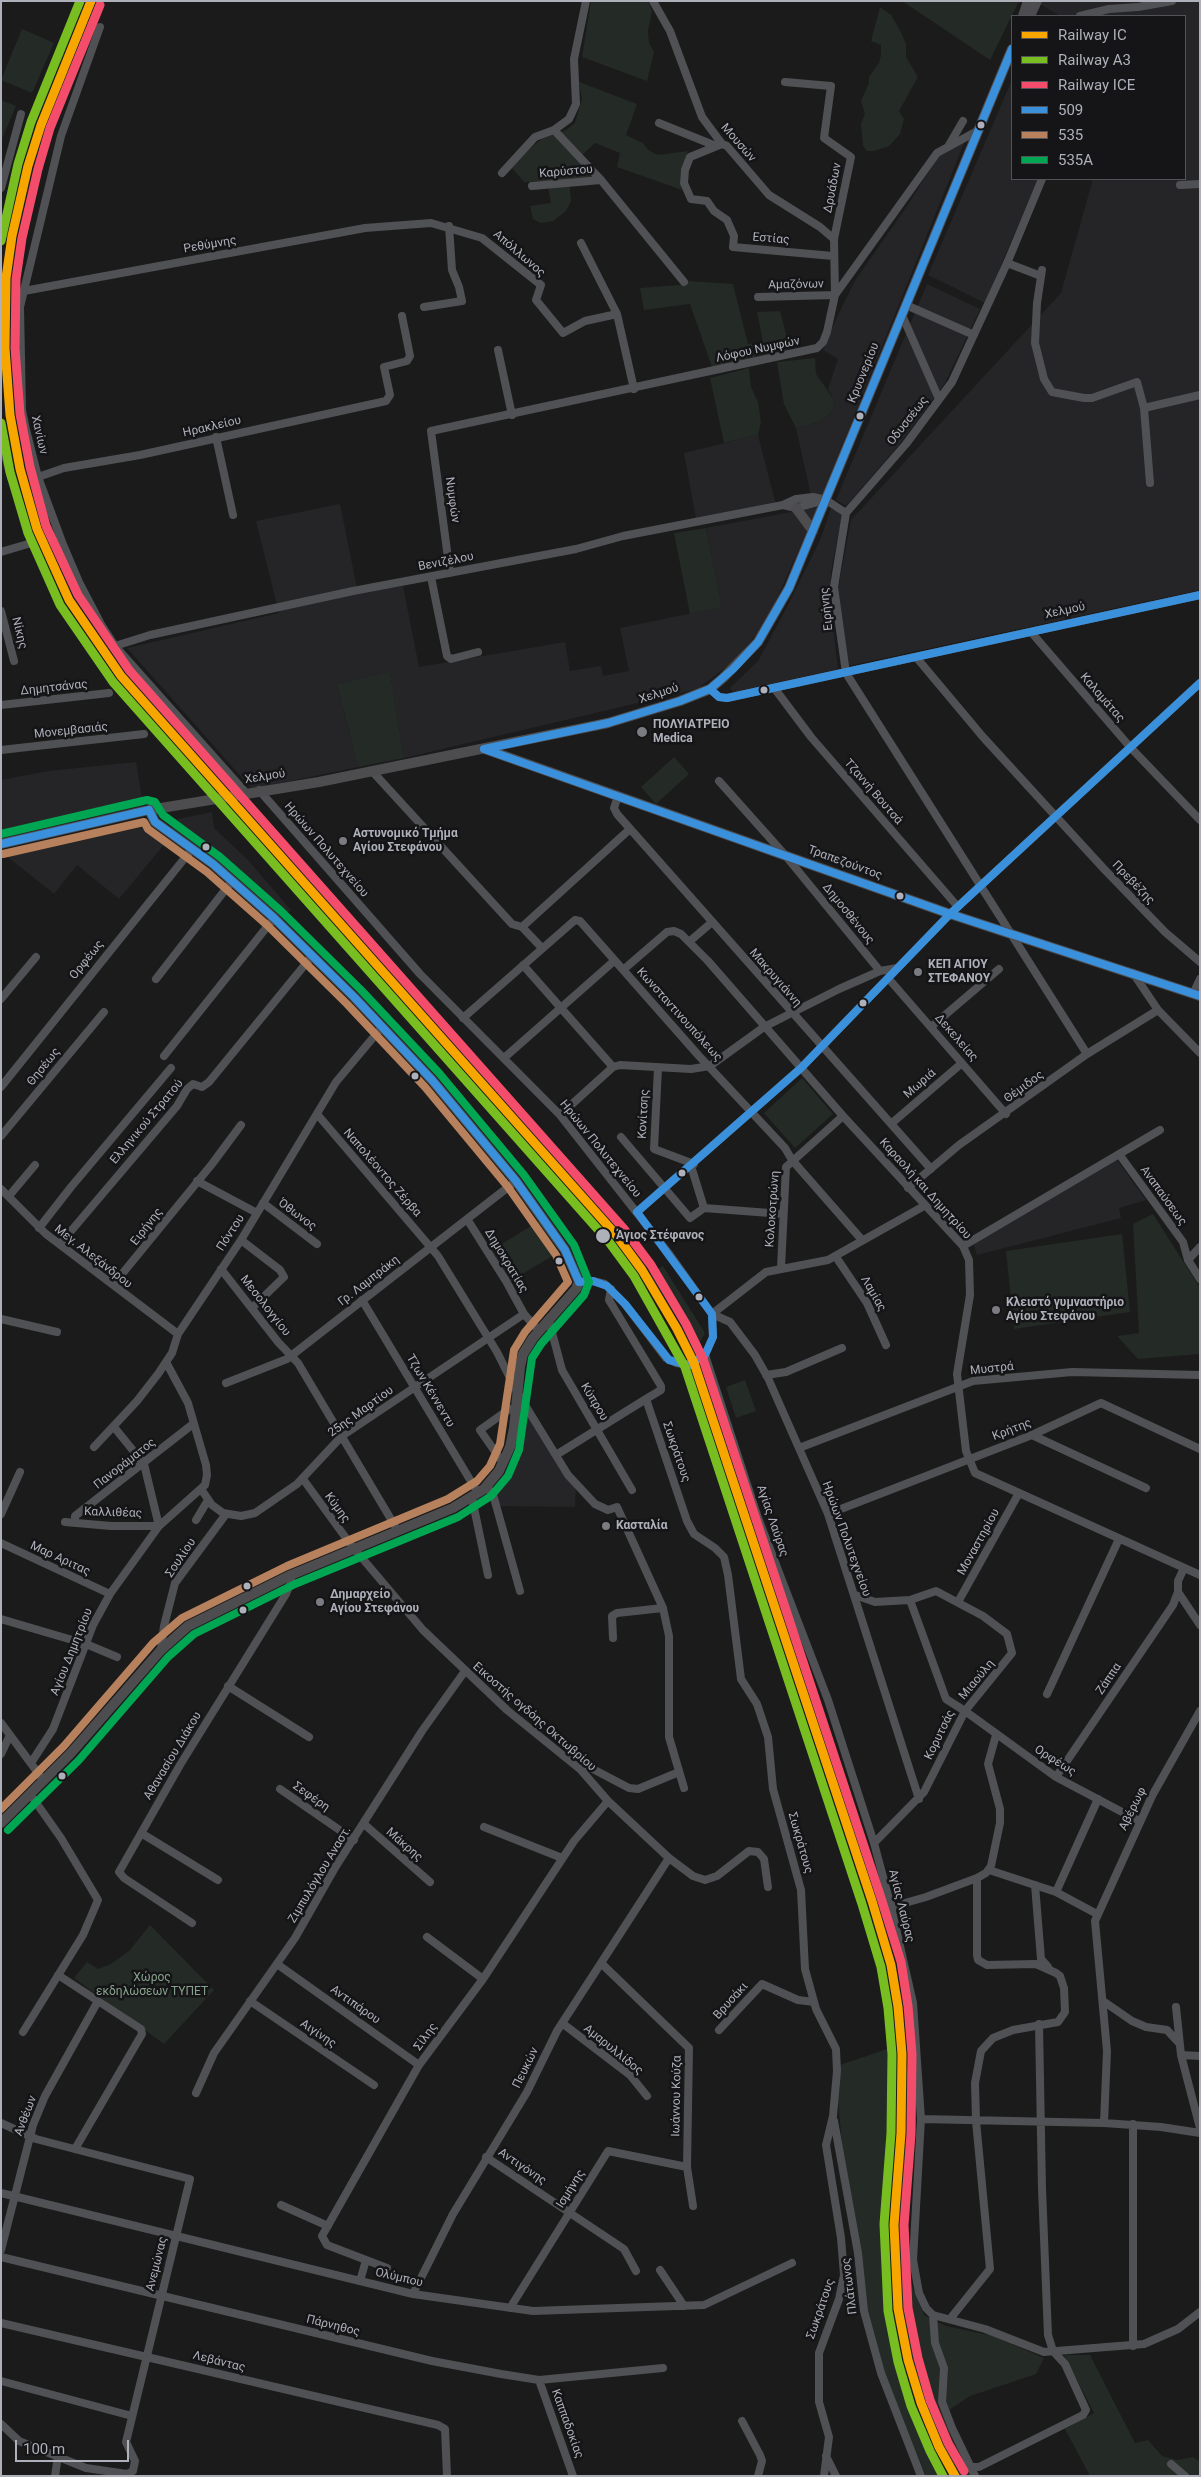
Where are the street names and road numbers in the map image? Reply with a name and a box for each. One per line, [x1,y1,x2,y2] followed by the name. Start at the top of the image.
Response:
[717,121,759,165] street label: Μουσών
[539,162,593,182] street label: Καρύστου
[821,162,845,214] street label: Δρυάδων
[490,228,548,280] street label: Απόλλωνος
[752,230,790,248] street label: Εστίας
[183,233,237,257] street label: Ρεθύμνης
[768,277,824,293] street label: Αμαζόνων
[715,334,801,366] street label: Λόφου Νυμφών
[845,341,883,405] street label: Κρυονερίου
[884,394,932,448] street label: Οδυσσέως
[182,413,242,441] street label: Ηρακλείου
[28,414,50,456] street label: Χανίων
[442,476,462,524] street label: Νυμφών
[417,550,475,574] street label: Βενιζέλου
[818,587,836,631] street label: Ειρήνης
[1044,600,1086,622] street label: Χελμού
[8,616,30,650] street label: Νίκης
[1077,670,1127,726] street label: Καλαμάτας
[20,677,88,699] street label: Δημητσάνας
[637,681,681,707] street label: Χελμού
[33,720,109,742] street label: Μονεμβασιάς
[841,756,905,828] street label: Τζαννή Βουτσά
[244,767,286,787] street label: Χελμού
[281,799,371,901] street label: Ηρώων Πολυτεχνείου
[806,843,884,883] street label: Τραπεζούντος
[1109,858,1157,908] street label: Πρεβέζης
[819,880,877,948] street label: Δημοσθένους
[67,937,107,983] street label: Ορφέως
[746,946,804,1010] street label: Μακρυγιάννη
[633,965,725,1065] street label: Κωνσταντινουπόλεως
[931,1011,981,1065] street label: Δεκελείας
[24,1045,64,1089] street label: Θησέως
[901,1066,939,1102] street label: Μωριά
[1001,1068,1047,1106] street label: Θέμιδος
[107,1077,187,1167] street label: Ελληνικού Στρατού
[636,1089,652,1139] street label: Κονίτσης
[556,1097,644,1201] street label: Ηρώων Πολυτεχνείου
[340,1126,424,1220] street label: Ναπολέοντος Ζέρβα
[876,1136,974,1242] street label: Καραολή και Δημητρίου
[1137,1163,1189,1229] street label: Αναπαύσεως
[763,1170,783,1248] street label: Κολοκοτρώνη
[275,1196,319,1234] street label: Όθωνος
[128,1205,166,1249] street label: Ειρήνης
[214,1212,248,1254] street label: Πόντου
[51,1222,135,1292] street label: Μεγ. Αλεξάνδρου
[481,1226,531,1296] street label: Δημοκρατίας
[336,1253,402,1309] street label: Γρ. Λαμπράκη
[237,1273,293,1339] street label: Μεσολογγίου
[857,1274,889,1314] street label: Λαμίας
[403,1352,457,1430] street label: Τζων Κέννεντυ
[969,1360,1015,1378] street label: Μυστρά
[577,1381,611,1423] street label: Κύπρου
[326,1383,396,1441] street label: 25ης Μαρτίου
[990,1416,1034,1444] street label: Κρήτης
[659,1420,693,1484] street label: Σωκράτους
[91,1435,159,1493] street label: Πανοράματος
[818,1480,874,1598] street label: Ηρώων Πολυτεχνείου
[753,1483,791,1559] street label: Αγίας Λαύρας
[321,1490,353,1526] street label: Κύμης
[84,1505,142,1521] street label: Καλλιθέας
[955,1506,1003,1578] street label: Μοναστηρίου
[163,1536,199,1580] street label: Σουλίου
[28,1539,92,1579] street label: Μαρ Αριτας
[48,1606,96,1698] street label: Αγίου Δημητρίου
[956,1657,998,1703] street label: Μιαούλη
[469,1660,599,1774] street label: Εικοστής ογδόης Οκτωβρίου
[1093,1660,1125,1698] street label: Ζάππα
[922,1708,958,1762] street label: Κορυτσάς
[141,1709,205,1803] street label: Αθανασίου Διάκου
[1032,1743,1078,1779] street label: Ορφέως
[290,1779,332,1815] street label: Σεφέρη
[1116,1785,1150,1833] street label: Αβέρωφ
[784,1811,816,1875] street label: Σωκράτους
[285,1824,355,1926] street label: Ζιμπυλόγλου Αναστ.
[383,1825,425,1865] street label: Μάκρης
[885,1868,917,1944] street label: Αγίας Λαύρας
[711,1979,751,2023] street label: Βρυσάκι
[327,1983,383,2027] street label: Αντιπάρου
[297,2017,339,2051] street label: Αιγίνης
[411,2020,441,2054] street label: Σίλης
[580,2022,646,2078] street label: Αμαρυλλίδος
[510,2045,542,2091] street label: Πευκών
[669,2055,685,2137] street label: Ιωάννου Κούζα
[12,2094,40,2138] street label: Ανθέων
[495,2146,549,2188] street label: Αντιγόνης
[554,2167,588,2211] street label: Ισμήνης
[143,2235,171,2293] street label: Ανεμώνας
[839,2257,861,2315] street label: Πλάτωνος
[374,2266,424,2290] street label: Ολύμπου
[804,2277,838,2341] street label: Σωκράτους
[305,2312,361,2340] street label: Πάρνηθος
[191,2349,247,2375] street label: Λεβάντας
[548,2387,586,2461] street label: Καππαδοκίας

